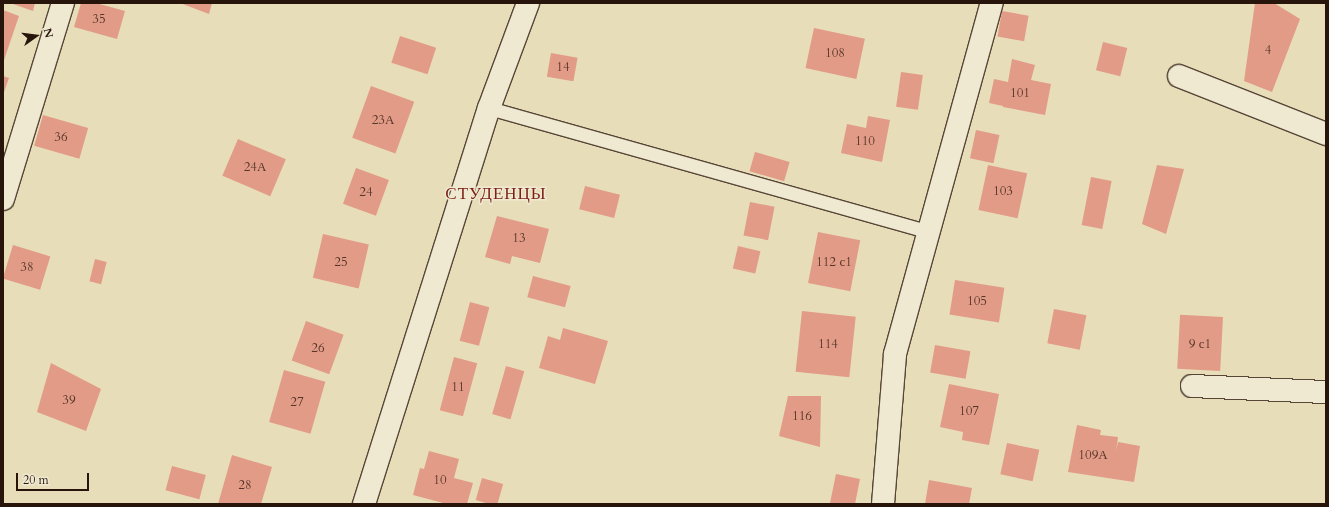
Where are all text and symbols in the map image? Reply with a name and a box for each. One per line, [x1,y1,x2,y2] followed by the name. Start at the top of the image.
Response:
[92,11,106,27] house number: 35
[16,16,56,56] north arrow
[40,27,57,39] text: N
[1265,42,1271,58] house number: 4
[825,45,845,61] house number: 108
[556,59,570,75] house number: 14
[1010,85,1030,101] house number: 101
[372,112,394,128] house number: 23А
[54,129,68,145] house number: 36
[855,133,875,149] house number: 110
[244,159,266,175] house number: 24А
[993,183,1013,199] house number: 103
[359,184,373,200] house number: 24
[445,184,547,204] district label: СТУДЕНЦЫ
[512,230,526,246] house number: 13
[334,254,348,270] house number: 25
[816,254,852,270] house number: 112 с1
[20,259,34,275] house number: 38
[967,293,987,309] house number: 105
[818,336,838,352] house number: 114
[1189,336,1211,352] house number: 9 с1
[311,340,325,356] house number: 26
[451,379,465,395] house number: 11
[62,392,76,408] house number: 39
[290,394,304,410] house number: 27
[959,403,979,419] house number: 107
[792,408,812,424] house number: 116
[1078,447,1108,463] house number: 109А
[18,465,91,491] scale bar
[23,472,49,488] text: 20 m
[433,472,447,488] house number: 10
[238,477,252,493] house number: 28

